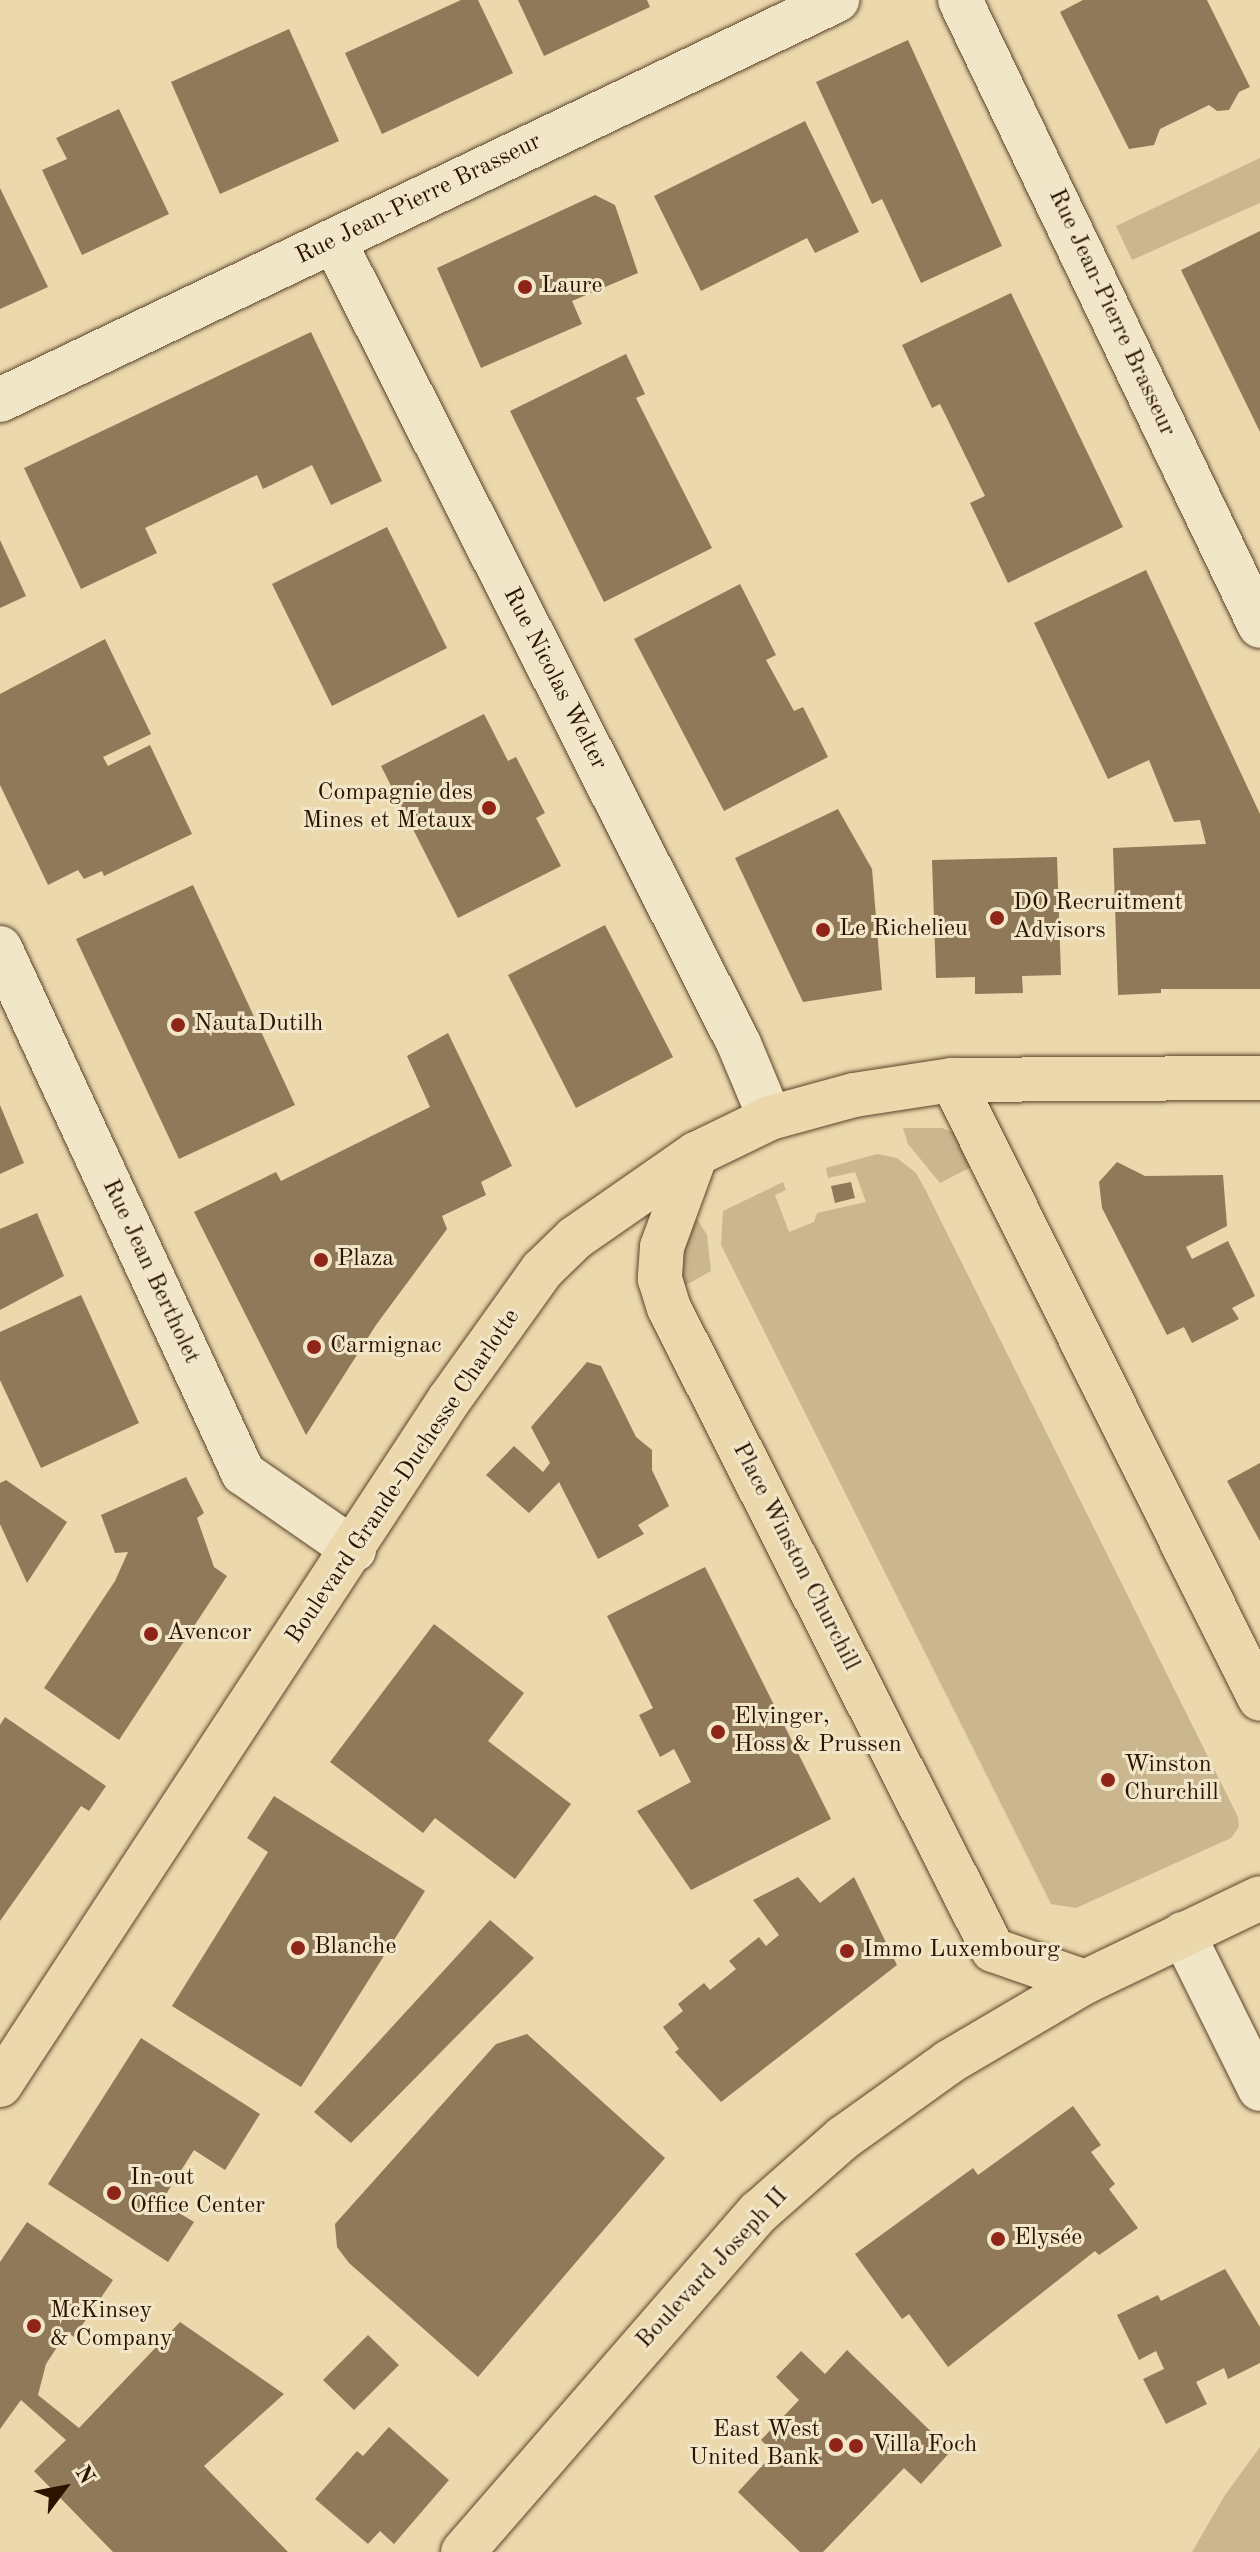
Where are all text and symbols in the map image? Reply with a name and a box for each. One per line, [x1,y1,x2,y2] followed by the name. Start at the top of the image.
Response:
[292,128,546,272] street label: Rue Jean-Pierre Brasseur
[1041,185,1181,441] street label: Rue Jean-Pierre Brasseur
[541,273,603,301] place label: Laure
[516,278,534,296] marker: Laure
[496,583,612,775] street label: Rue Nicolas Welter
[302,780,473,836] place label: Compagnie des Mines et Metaux
[480,799,498,817] marker: Compagnie des Mines et Metaux
[1013,890,1183,946] place label: DO Recruitment Advisors
[988,909,1006,927] marker: DO Recruitment Advisors
[839,916,968,944] place label: Le Richelieu
[814,921,832,939] marker: Le Richelieu
[194,1011,323,1039] place label: NautaDutilh
[169,1016,187,1034] marker: NautaDutilh
[95,1175,205,1369] street label: Rue Jean Bertholet
[337,1246,394,1274] place label: Plaza
[312,1251,330,1269] marker: Plaza
[281,1304,527,1650] street label: Boulevard Grande-Duchesse Charlotte
[330,1333,442,1361] place label: Carmignac
[305,1338,323,1356] marker: Carmignac
[725,1438,865,1676] street label: Place Winston Churchill
[167,1620,252,1648] place label: Avencor
[142,1625,160,1643] marker: Avencor
[734,1704,902,1760] place label: Elvinger, Hoss & Prussen
[709,1723,727,1741] marker: Elvinger, Hoss & Prussen
[1124,1752,1219,1808] place label: Winston Churchill
[1099,1771,1117,1789] marker: Winston Churchill
[314,1934,396,1962] place label: Blanche
[863,1937,1060,1965] place label: Immo Luxembourg
[289,1939,307,1957] marker: Blanche
[838,1942,856,1960] marker: Immo Luxembourg
[130,2165,265,2221] place label: In-out Office Center
[631,2183,795,2355] street label: Boulevard Joseph II
[105,2184,123,2202] marker: In-out Office Center
[1014,2225,1082,2253] place label: Elysée
[989,2230,1007,2248] marker: Elysée
[50,2298,173,2354] place label: McKinsey & Company
[25,2317,43,2335] marker: McKinsey & Company
[689,2417,820,2473] place label: East West United Bank
[872,2432,977,2460] place label: Villa Foch
[827,2436,845,2454] marker: East West United Bank
[847,2437,865,2455] marker: Villa Foch
[24,2448,104,2528] north arrow
[71,2462,98,2488] text: N

